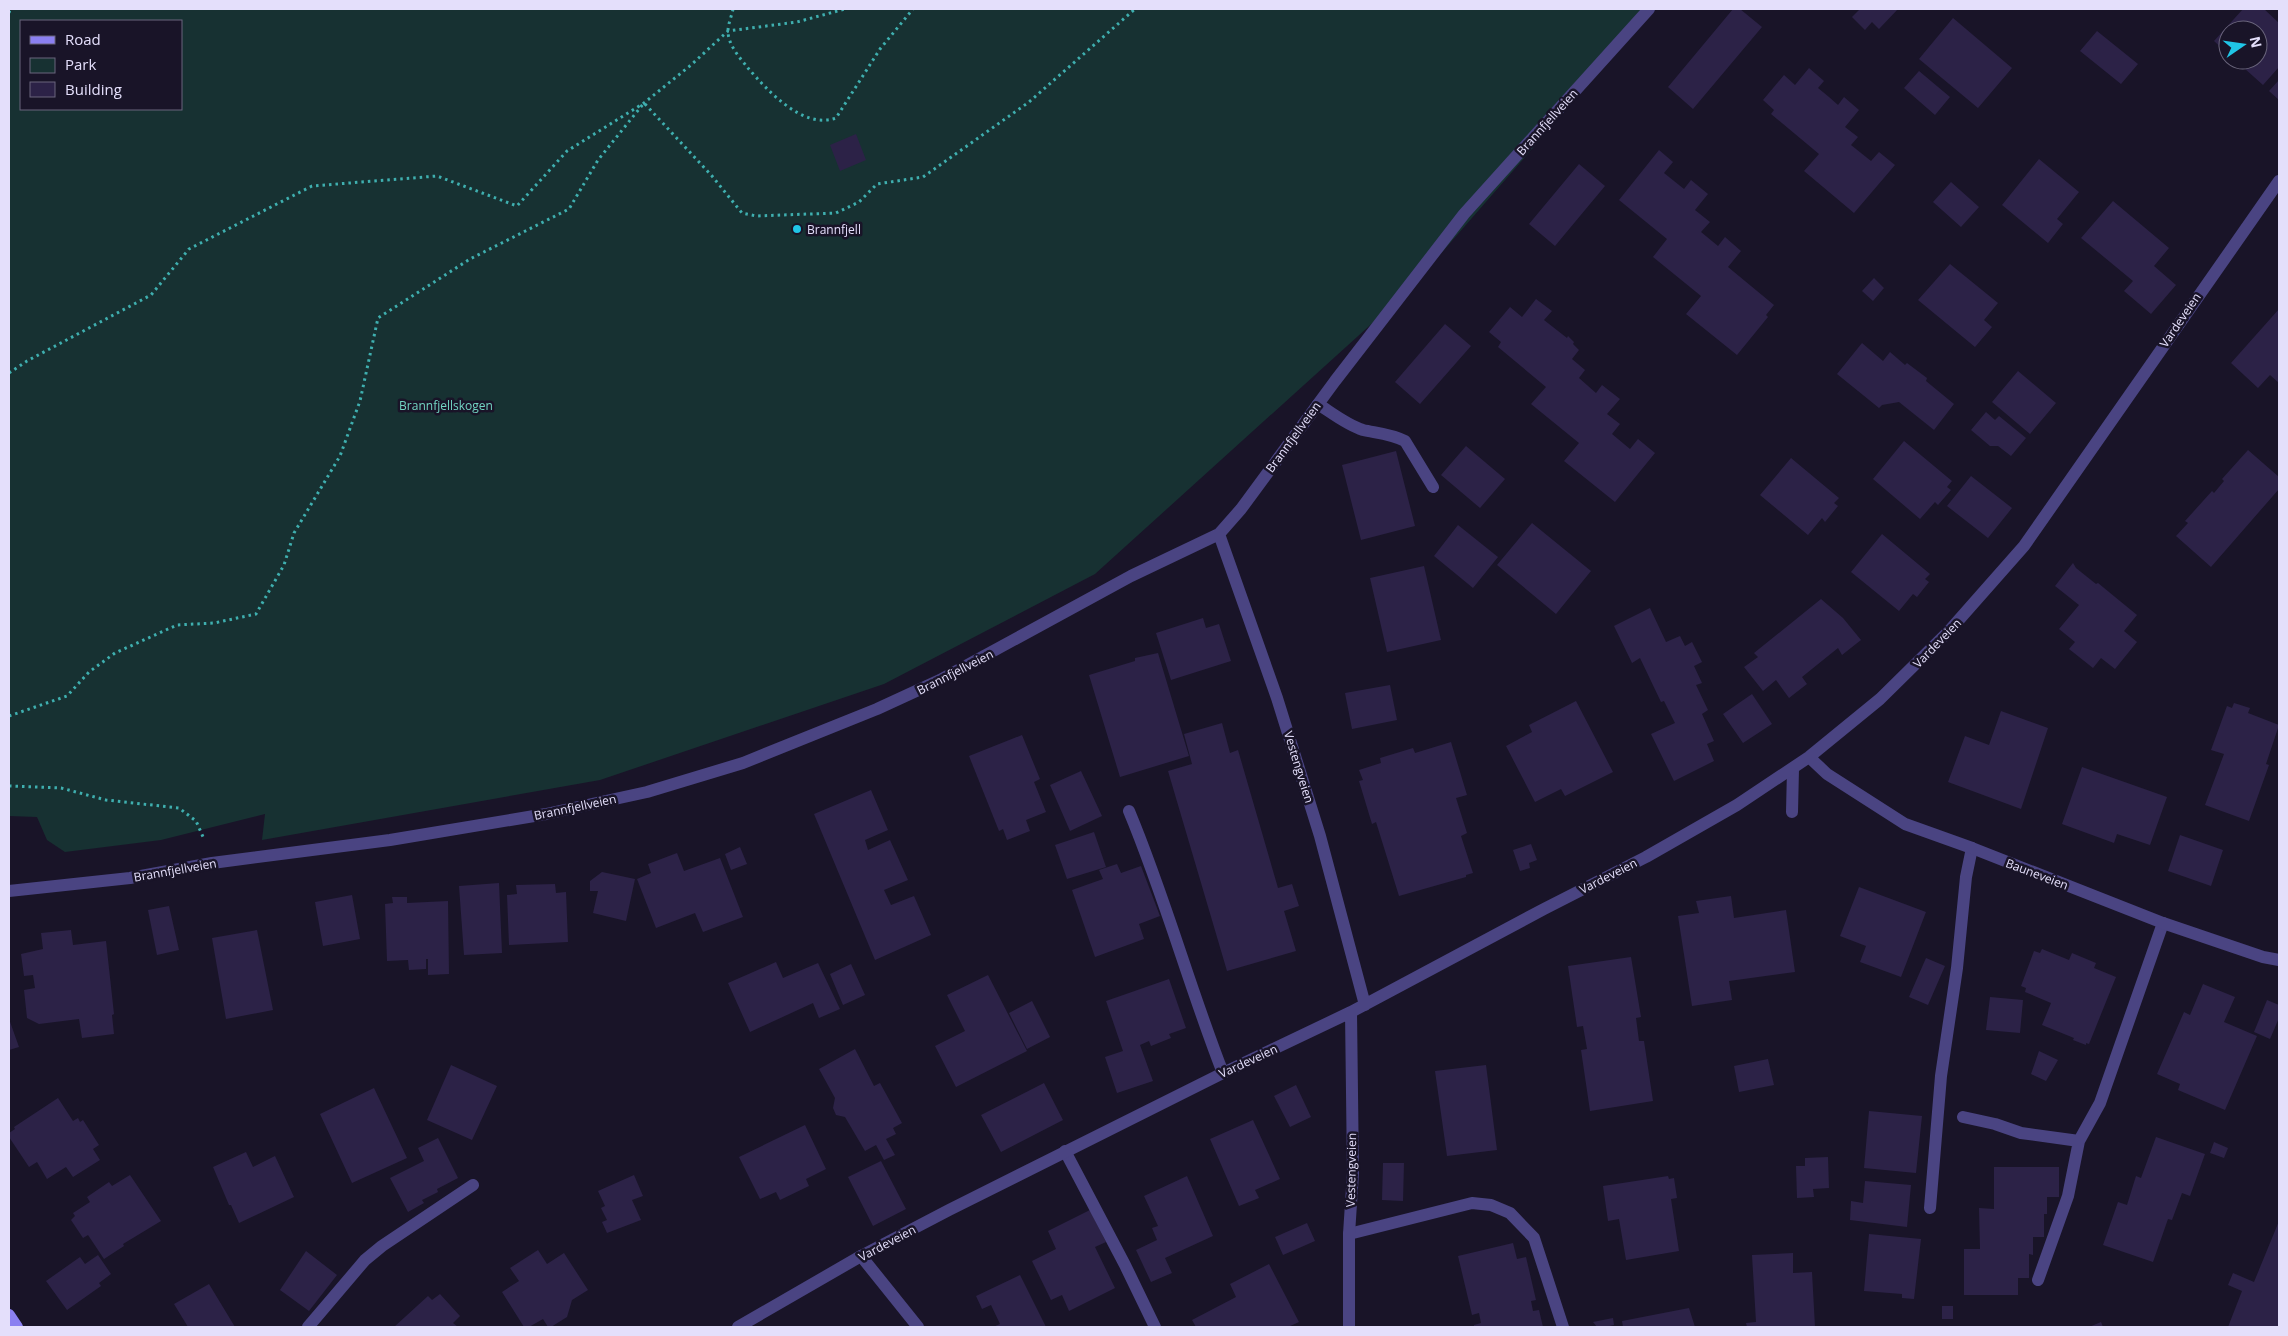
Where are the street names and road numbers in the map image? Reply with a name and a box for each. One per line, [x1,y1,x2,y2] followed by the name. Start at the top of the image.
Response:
[1513,85,1581,159] street label: Brannfjellveien
[2155,289,2205,351] street label: Vardeveien
[1262,398,1324,476] street label: Brannfjellveien
[1909,615,1965,671] street label: Vardeveien
[914,645,996,699] street label: Brannfjellveien
[1280,729,1318,805] street label: Vestengveien
[532,790,618,824] street label: Brannfjellveien
[132,854,218,886] street label: Brannfjellveien
[1576,854,1640,898] street label: Vardeveien
[2003,854,2071,894] street label: Bauneveien
[1216,1040,1280,1082] street label: Vardeveien
[1342,1133,1360,1207] street label: Vestengveien
[855,1221,919,1265] street label: Vardeveien

